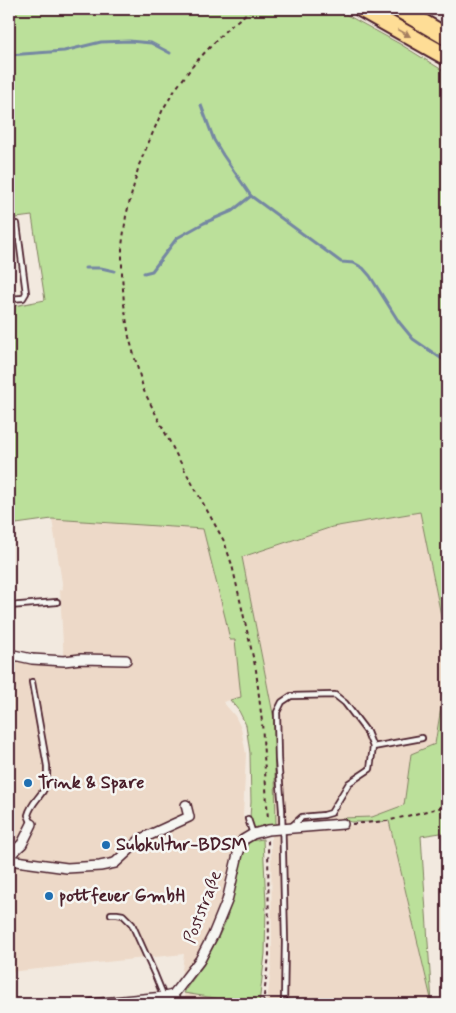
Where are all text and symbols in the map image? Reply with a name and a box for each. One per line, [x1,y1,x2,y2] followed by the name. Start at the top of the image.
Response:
[397,28,411,37] one-way arrow
[38,771,144,795] place label: Trink & Spare
[22,777,34,789] marker: Trink & Spare
[116,833,247,857] place label: Subkultur-BDSM
[100,839,112,851] marker: Subkultur-BDSM
[178,867,228,947] street label: Poststraße
[59,884,185,908] place label: pottfeuer GmbH
[43,890,55,902] marker: pottfeuer GmbH

